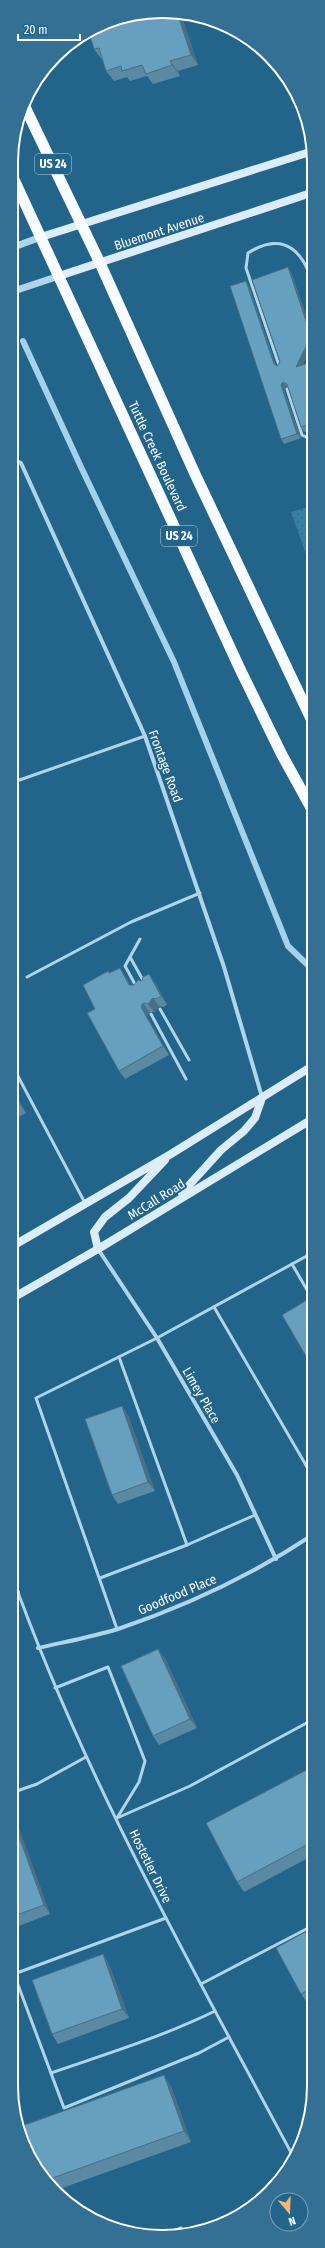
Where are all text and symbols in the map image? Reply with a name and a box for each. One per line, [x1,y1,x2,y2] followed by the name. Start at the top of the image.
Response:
[18,16,80,42] scale bar
[24,23,48,37] text: 20 m
[35,154,71,174] road number: US 24
[112,210,206,253] street label: Bluemont Avenue
[125,399,190,514] street label: Tuttle Creek Boulevard
[161,526,197,546] road number: US 24
[146,728,186,804] street label: Frontage Road
[125,1176,188,1223] street label: McCall Road
[179,1364,224,1426] street label: Limey Place
[136,1571,219,1618] street label: Goodfood Place
[126,1827,175,1905] street label: Hostetler Drive
[269,2192,309,2232] north arrow
[287,2214,297,2228] text: N

